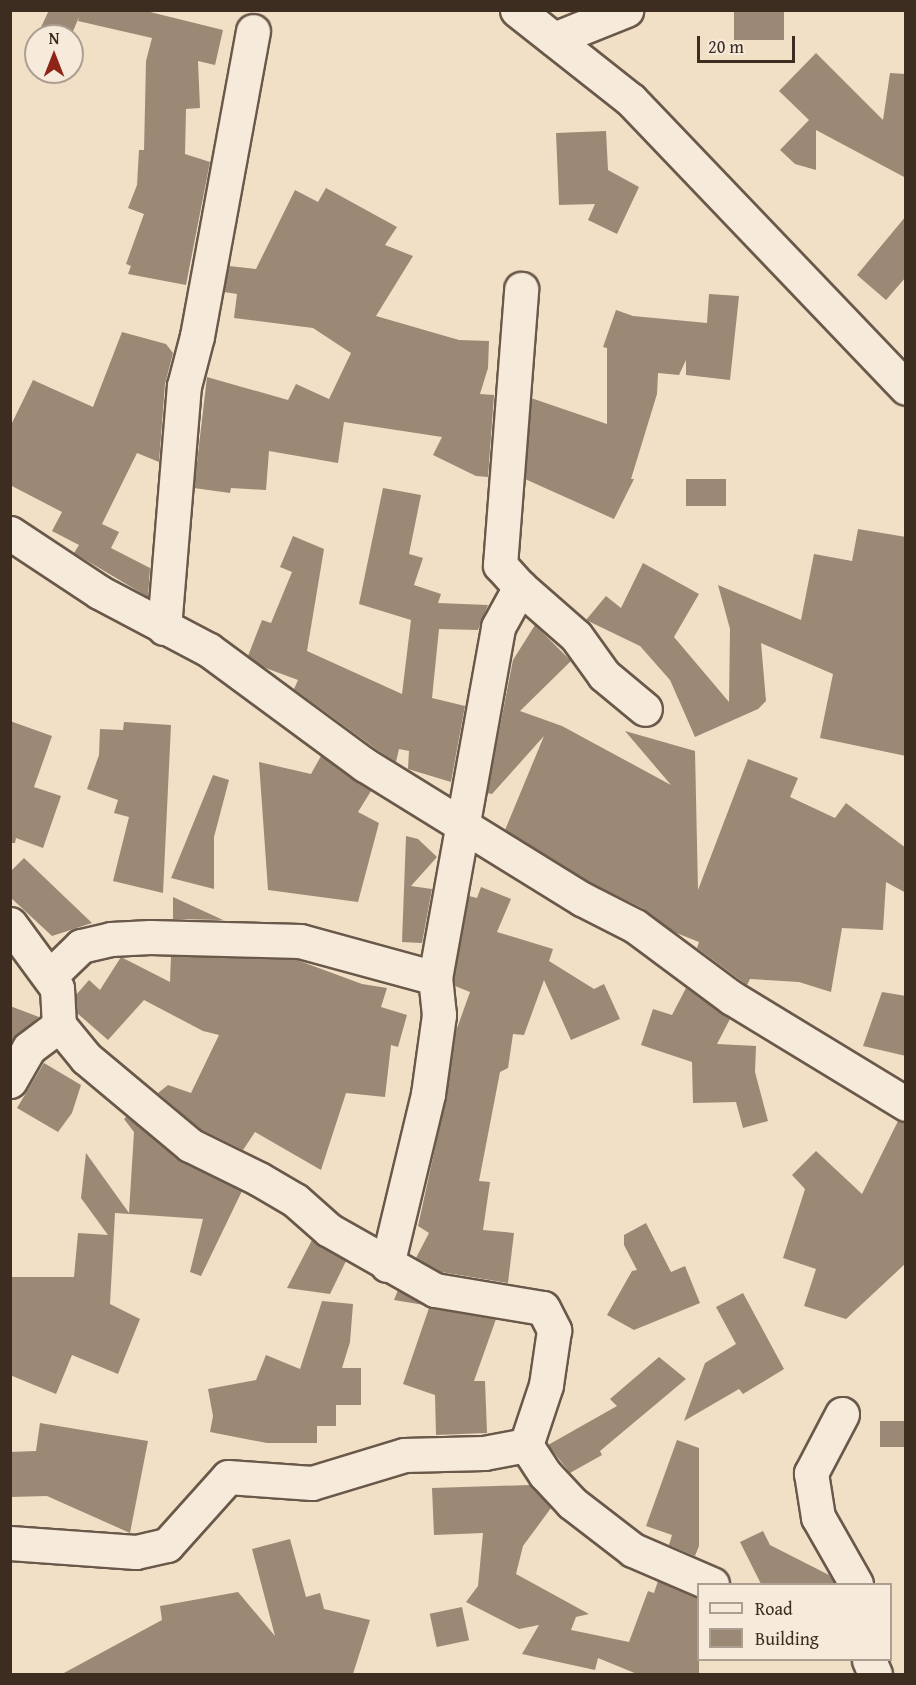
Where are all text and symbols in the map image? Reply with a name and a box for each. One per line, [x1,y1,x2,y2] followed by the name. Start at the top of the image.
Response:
[24,24,84,84] north arrow
[700,24,798,62] scale bar
[49,26,59,50] text: N
[708,33,744,60] text: 20 m
[697,1583,892,1661] legend
[755,1595,793,1622] text: Road
[755,1625,819,1652] text: Building

